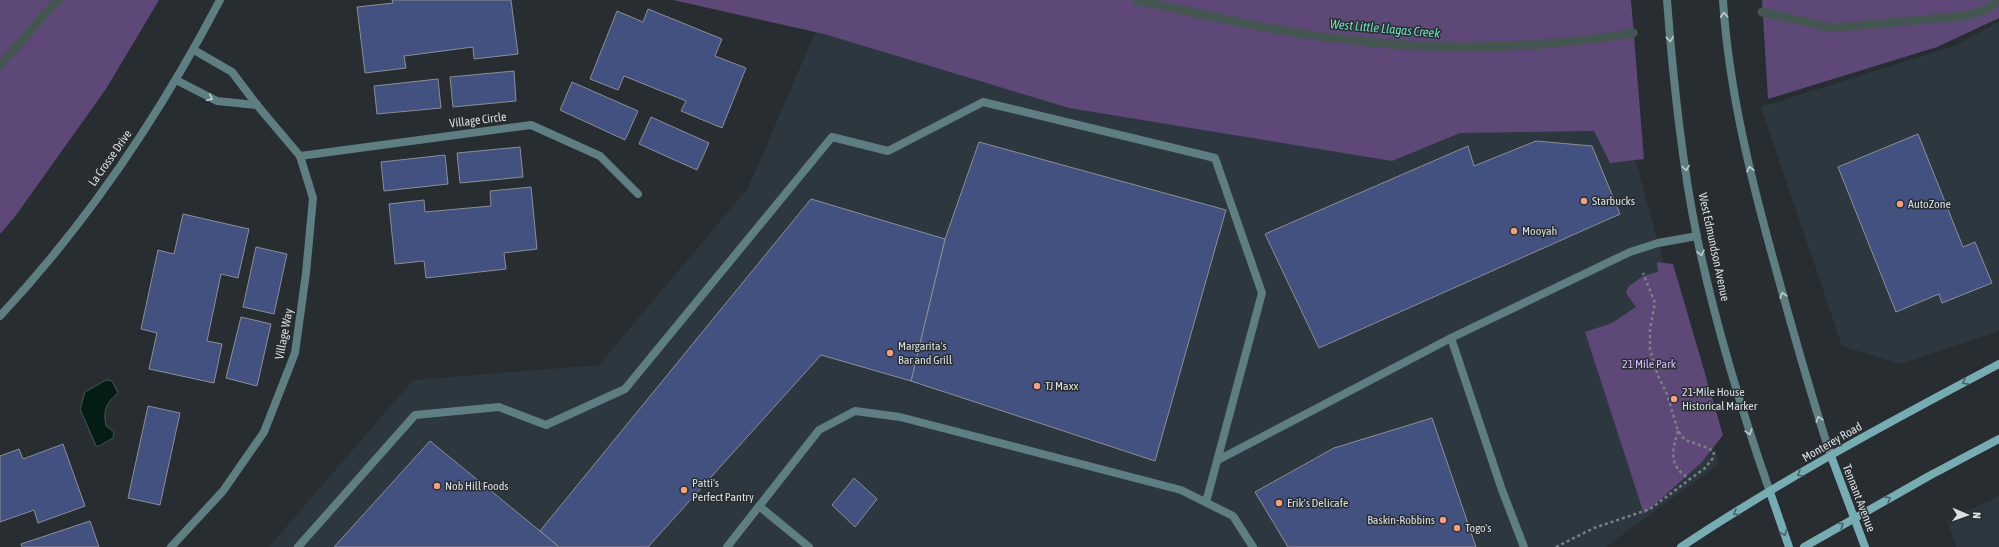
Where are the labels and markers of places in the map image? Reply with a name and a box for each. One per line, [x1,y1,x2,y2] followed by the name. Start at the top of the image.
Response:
[1592,194,1635,208] place label: Starbucks
[1579,196,1589,206] marker: Starbucks
[1908,197,1951,211] place label: AutoZone
[1895,199,1905,209] marker: AutoZone
[1522,224,1557,238] place label: Mooyah
[1509,226,1519,236] marker: Mooyah
[898,339,953,367] place label: Margarita's Bar and Grill
[885,348,895,358] marker: Margarita's Bar and Grill
[1045,379,1079,393] place label: TJ Maxx
[1032,381,1042,391] marker: TJ Maxx
[1682,385,1758,413] place label: 21-Mile House Historical Marker
[1669,394,1679,404] marker: 21-Mile House Historical Marker
[692,476,754,504] place label: Patti's Perfect Pantry
[445,479,509,493] place label: Nob Hill Foods
[432,481,442,491] marker: Nob Hill Foods
[679,485,689,495] marker: Patti's Perfect Pantry
[1287,496,1348,510] place label: Erik's Delicafe
[1274,498,1284,508] marker: Erik's Delicafe
[1367,513,1435,527] place label: Baskin-Robbins
[1438,515,1448,525] marker: Baskin-Robbins
[1465,521,1491,535] place label: Togo's
[1452,523,1462,533] marker: Togo's

